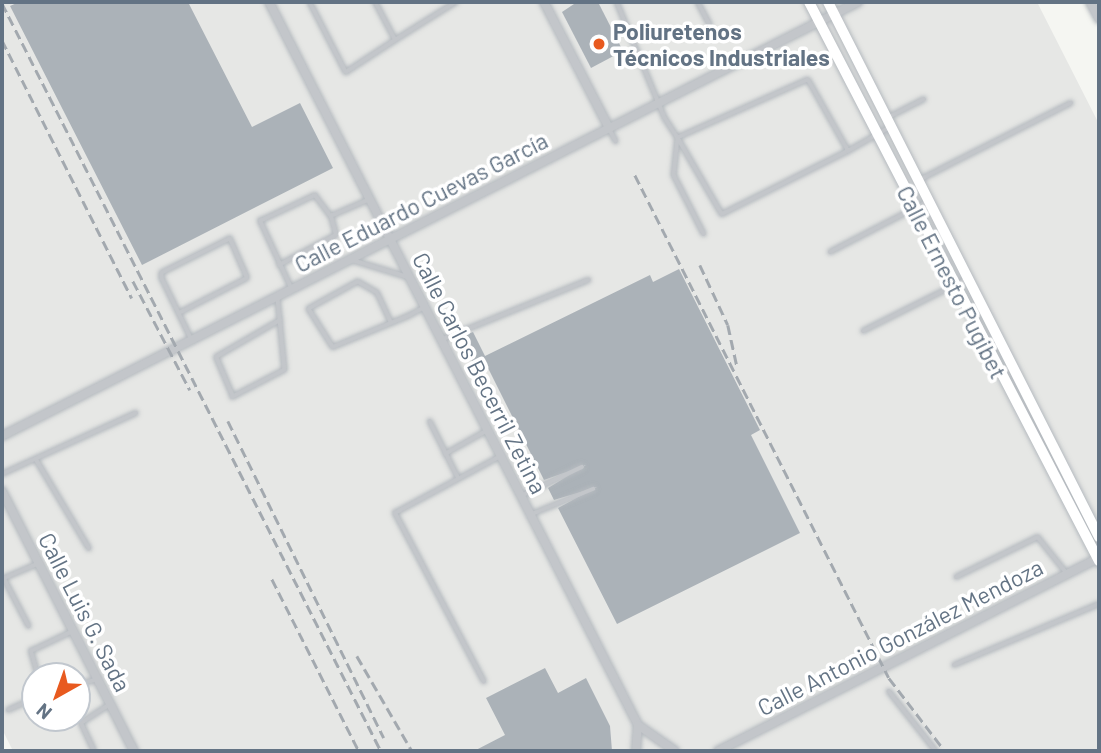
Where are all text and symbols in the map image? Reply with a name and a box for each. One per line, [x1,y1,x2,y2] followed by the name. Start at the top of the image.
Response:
[613,17,830,71] place label: Poliuretenos Técnicos Industriales
[591,36,607,52] marker: Poliuretenos Técnicos Industriales
[290,126,552,278] street label: Calle Eduardo Cuevas García
[891,181,1013,383] street label: Calle Ernesto Pugibet
[407,248,553,498] street label: Calle Carlos Becerril Zetina
[33,528,137,696] street label: Calle Luis G. Sada
[753,553,1047,721] street label: Calle Antonio González Mendoza
[21,662,91,732] north arrow
[31,699,56,725] text: N

